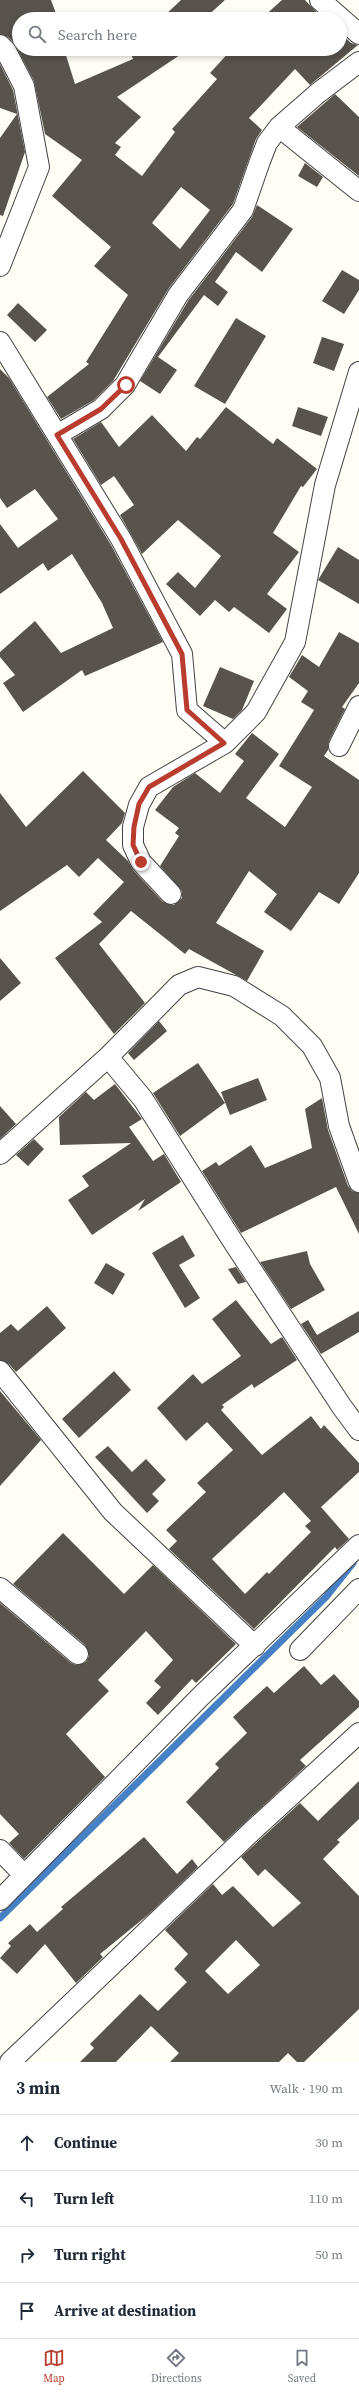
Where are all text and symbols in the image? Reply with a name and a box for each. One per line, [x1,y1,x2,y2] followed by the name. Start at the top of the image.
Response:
[12,12,347,56] search box
[26,23,48,45] icon: search
[58,24,137,45] text: Search here
[117,376,135,394] route start
[132,853,150,871] route end
[16,2076,60,2100] text: 3 min
[270,2080,343,2097] text: Walk · 190 m
[16,2132,38,2154] icon: ahead
[54,2132,117,2153] text: Continue
[315,2134,343,2151] text: 30 m
[16,2188,38,2210] icon: left
[54,2188,114,2209] text: Turn left
[309,2190,343,2207] text: 110 m
[16,2244,38,2266] icon: right
[54,2244,126,2265] text: Turn right
[315,2246,343,2263] text: 50 m
[16,2300,38,2322] icon: arrive
[54,2300,196,2321] text: Arrive at destination
[43,2347,65,2386] tab: Map
[151,2347,202,2386] tab: Directions
[288,2347,316,2386] tab: Saved

